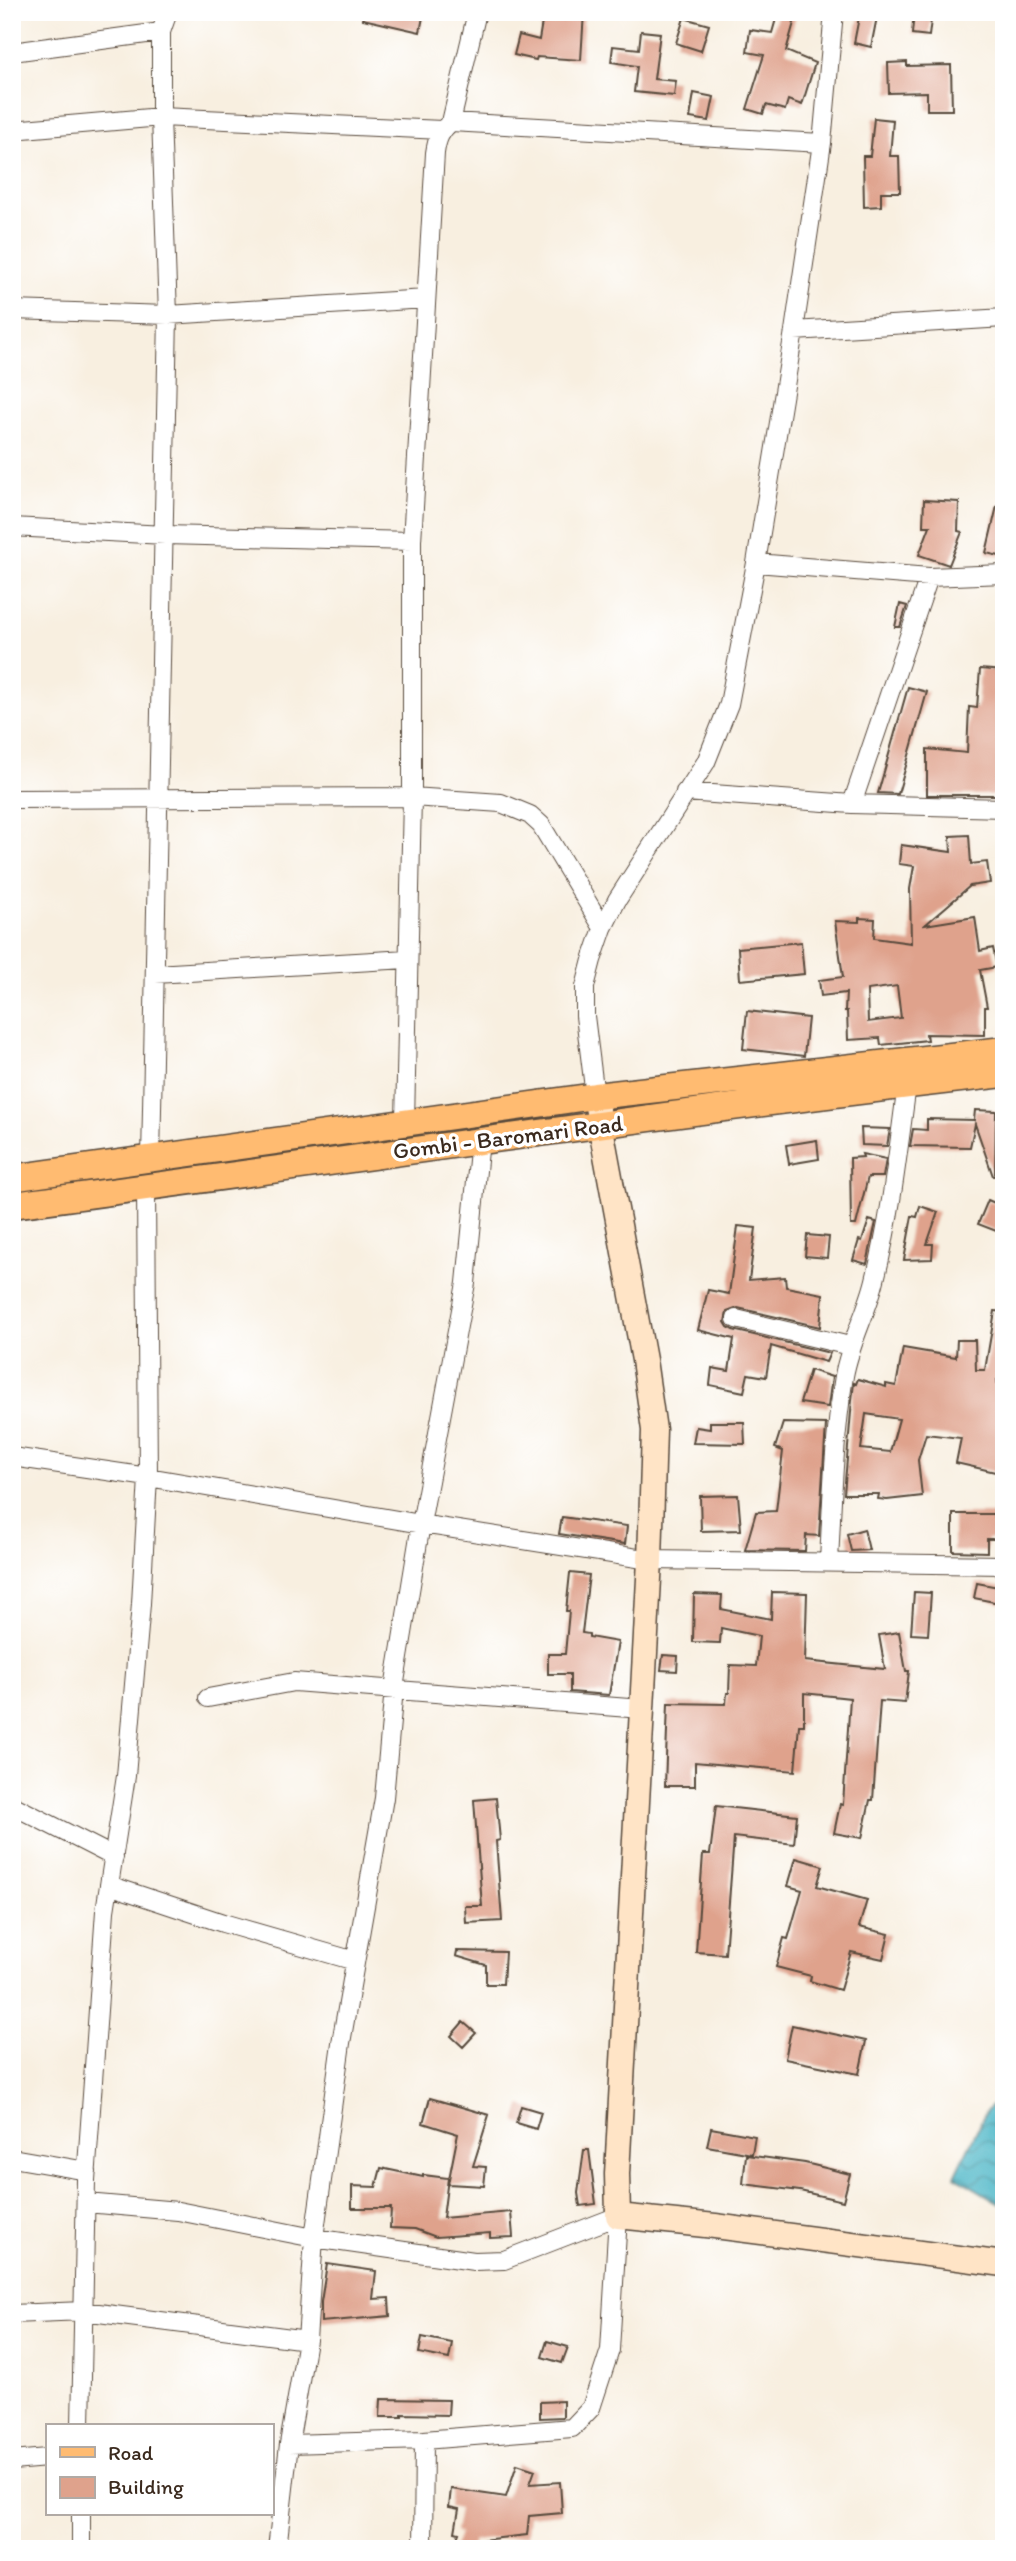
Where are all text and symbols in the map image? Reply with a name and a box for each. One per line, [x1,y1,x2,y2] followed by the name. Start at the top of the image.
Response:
[391,1109,625,1165] street label: Gombi - Baromari Road
[46,2424,273,2516] legend
[108,2440,154,2465] text: Road
[108,2474,184,2499] text: Building

